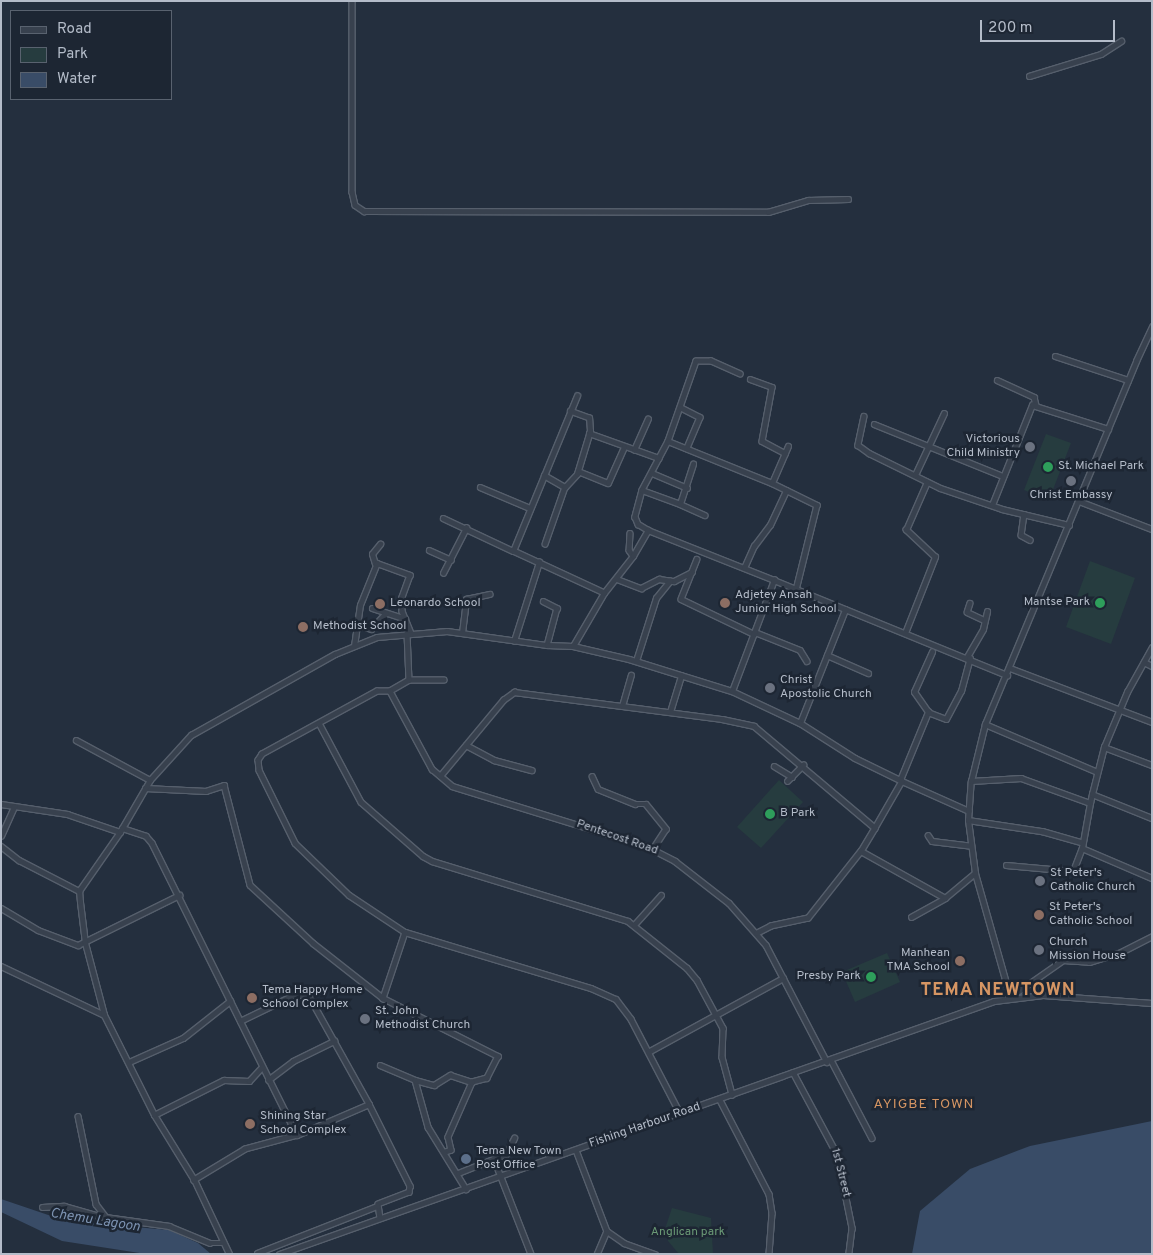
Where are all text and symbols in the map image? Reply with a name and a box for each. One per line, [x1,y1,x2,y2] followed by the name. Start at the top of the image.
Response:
[10,10,172,100] legend
[983,10,1118,42] scale bar
[988,19,1033,38] text: 200 m
[57,20,92,39] text: Road
[57,45,88,64] text: Park
[57,70,96,89] text: Water
[947,433,1020,461] place label: Victorious Child Ministry
[1024,441,1036,453] marker: Victorious Child Ministry
[1058,460,1144,474] place label: St. Michael Park
[1042,461,1054,473] marker: St. Michael Park
[1065,475,1077,487] marker: Christ Embassy
[1029,489,1113,503] place label: Christ Embassy
[735,589,837,617] place label: Adjetey Ansah Junior High School
[1024,596,1090,610] place label: Mantse Park
[390,597,481,611] place label: Leonardo School
[719,597,731,609] marker: Adjetey Ansah Junior High School
[1094,597,1106,609] marker: Mantse Park
[374,598,386,610] marker: Leonardo School
[313,620,406,634] place label: Methodist School
[297,621,309,633] marker: Methodist School
[780,674,872,702] place label: Christ Apostolic Church
[764,682,776,694] marker: Christ Apostolic Church
[780,807,815,821] place label: B Park
[764,808,776,820] marker: B Park
[574,817,660,859] street label: Pentecost Road
[1050,867,1135,895] place label: St Peter's Catholic Church
[1034,875,1046,887] marker: St Peter's Catholic Church
[1049,901,1132,929] place label: St Peter's Catholic School
[1033,909,1045,921] marker: St Peter's Catholic School
[1049,936,1126,964] place label: Church Mission House
[1033,944,1045,956] marker: Church Mission House
[886,947,950,975] place label: Manhean TMA School
[954,955,966,967] marker: Manhean TMA School
[796,970,861,984] place label: Presby Park
[865,971,877,983] marker: Presby Park
[919,980,1077,1002] district label: TEMA NEWTOWN
[262,984,363,1012] place label: Tema Happy Home School Complex
[246,992,258,1004] marker: Tema Happy Home School Complex
[375,1005,470,1033] place label: St. John Methodist Church
[359,1013,371,1025] marker: St. John Methodist Church
[872,1097,976,1113] district label: AYIGBE TOWN
[588,1100,702,1152] street label: Fishing Harbour Road
[260,1110,346,1138] place label: Shining Star School Complex
[244,1118,256,1130] marker: Shining Star School Complex
[476,1145,562,1173] place label: Tema New Town Post Office
[827,1147,853,1199] street label: 1st Street
[460,1153,472,1165] marker: Tema New Town Post Office
[49,1206,141,1236] water label: Chemu Lagoon
[651,1226,725,1240] park label: Anglican park

